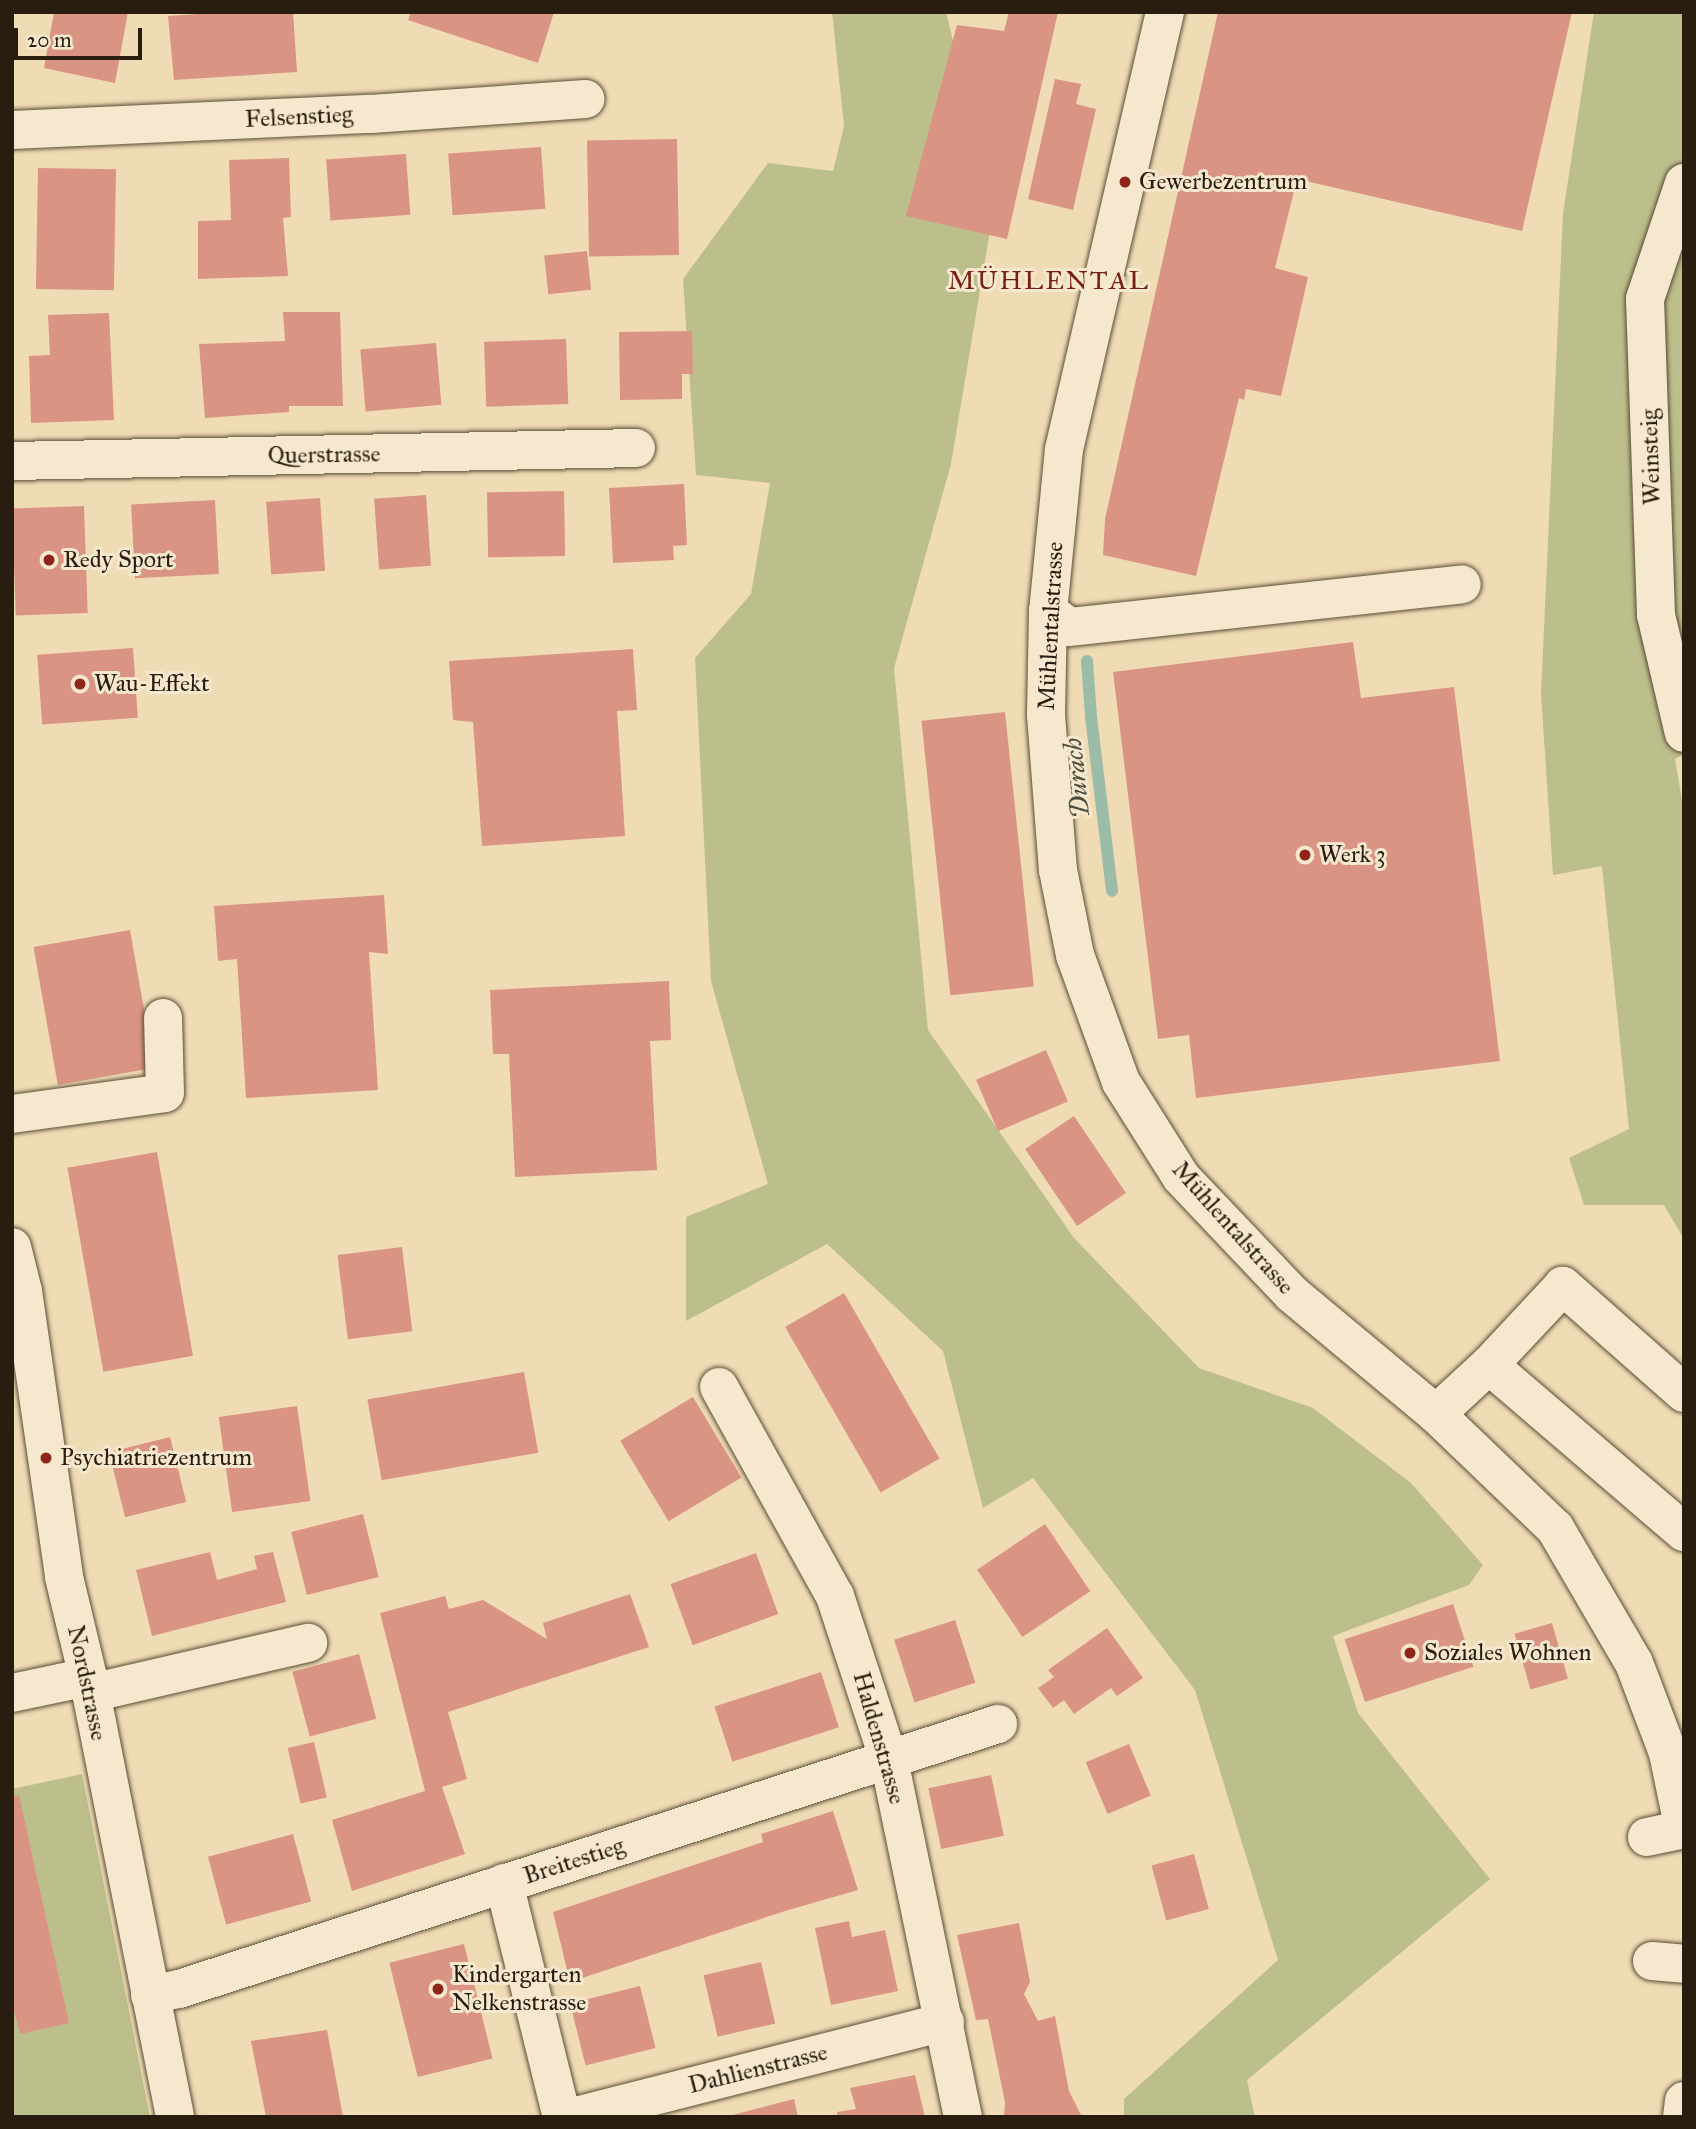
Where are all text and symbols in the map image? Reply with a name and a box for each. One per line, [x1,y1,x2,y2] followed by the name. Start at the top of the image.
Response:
[18,14,145,58] scale bar
[27,27,72,53] text: 20 m
[244,100,354,134] street label: Felsenstieg
[1139,168,1307,196] place label: Gewerbezentrum
[1117,174,1133,190] marker: Gewerbezentrum
[949,265,1149,297] district label: MÜHLENTAL
[1635,408,1667,506] street label: Weinsteig
[267,440,381,470] street label: Querstrasse
[1032,541,1070,711] street label: Mühlentalstrasse
[63,546,174,574] place label: Redy Sport
[41,552,57,568] marker: Redy Sport
[94,670,209,698] place label: Wau-Effekt
[72,676,88,692] marker: Wau-Effekt
[1057,736,1097,820] water label: Durach
[1319,841,1386,869] place label: Werk 3
[1297,847,1313,863] marker: Werk 3
[1166,1156,1300,1300] street label: Mühlentalstrasse
[60,1444,252,1472] place label: Psychiatriezentrum
[38,1450,54,1466] marker: Psychiatriezentrum
[61,1623,113,1743] street label: Nordstrasse
[1424,1639,1591,1667] place label: Soziales Wohnen
[1402,1645,1418,1661] marker: Soziales Wohnen
[846,1669,912,1807] street label: Haldenstrasse
[520,1831,628,1891] street label: Breitestieg
[452,1961,586,2017] place label: Kindergarten Nelkenstrasse
[430,1981,446,1997] marker: Kindergarten Nelkenstrasse
[685,2038,831,2100] street label: Dahlienstrasse

